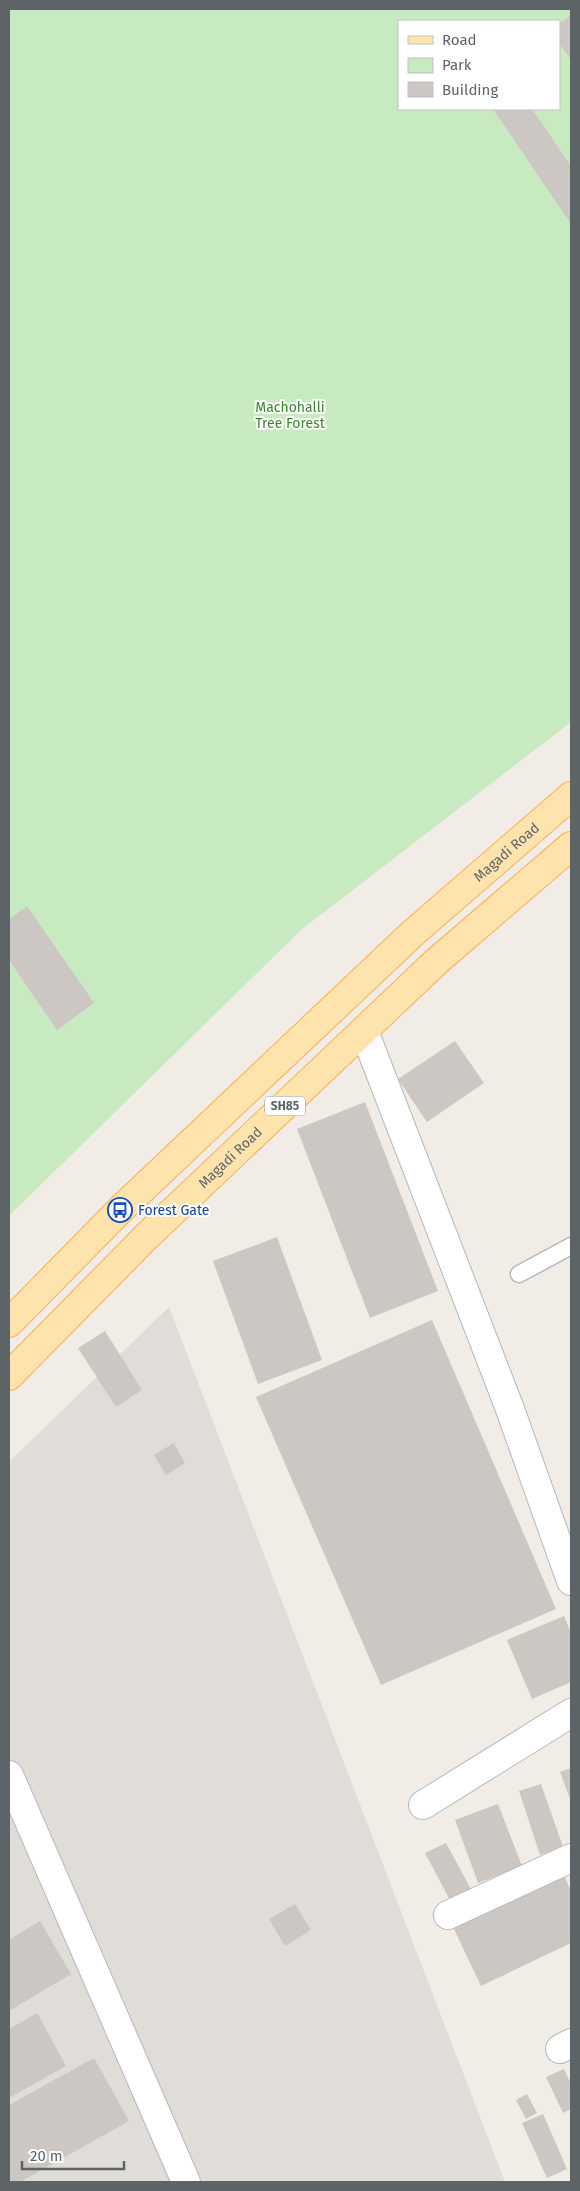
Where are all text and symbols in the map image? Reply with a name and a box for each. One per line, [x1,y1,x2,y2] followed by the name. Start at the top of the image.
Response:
[398,20,560,110] legend
[442,31,477,49] text: Road
[442,56,472,74] text: Park
[442,81,498,99] text: Building
[255,399,326,432] park label: Machohalli Tree Forest
[470,819,543,885] street label: Magadi Road
[265,1096,305,1116] road number: SH85
[195,1123,265,1191] street label: Magadi Road
[107,1197,133,1223] bus stop icon: Forest Gate
[138,1202,209,1219] place label: Forest Gate
[22,2138,125,2170] scale bar
[30,2147,63,2165] text: 20 m

